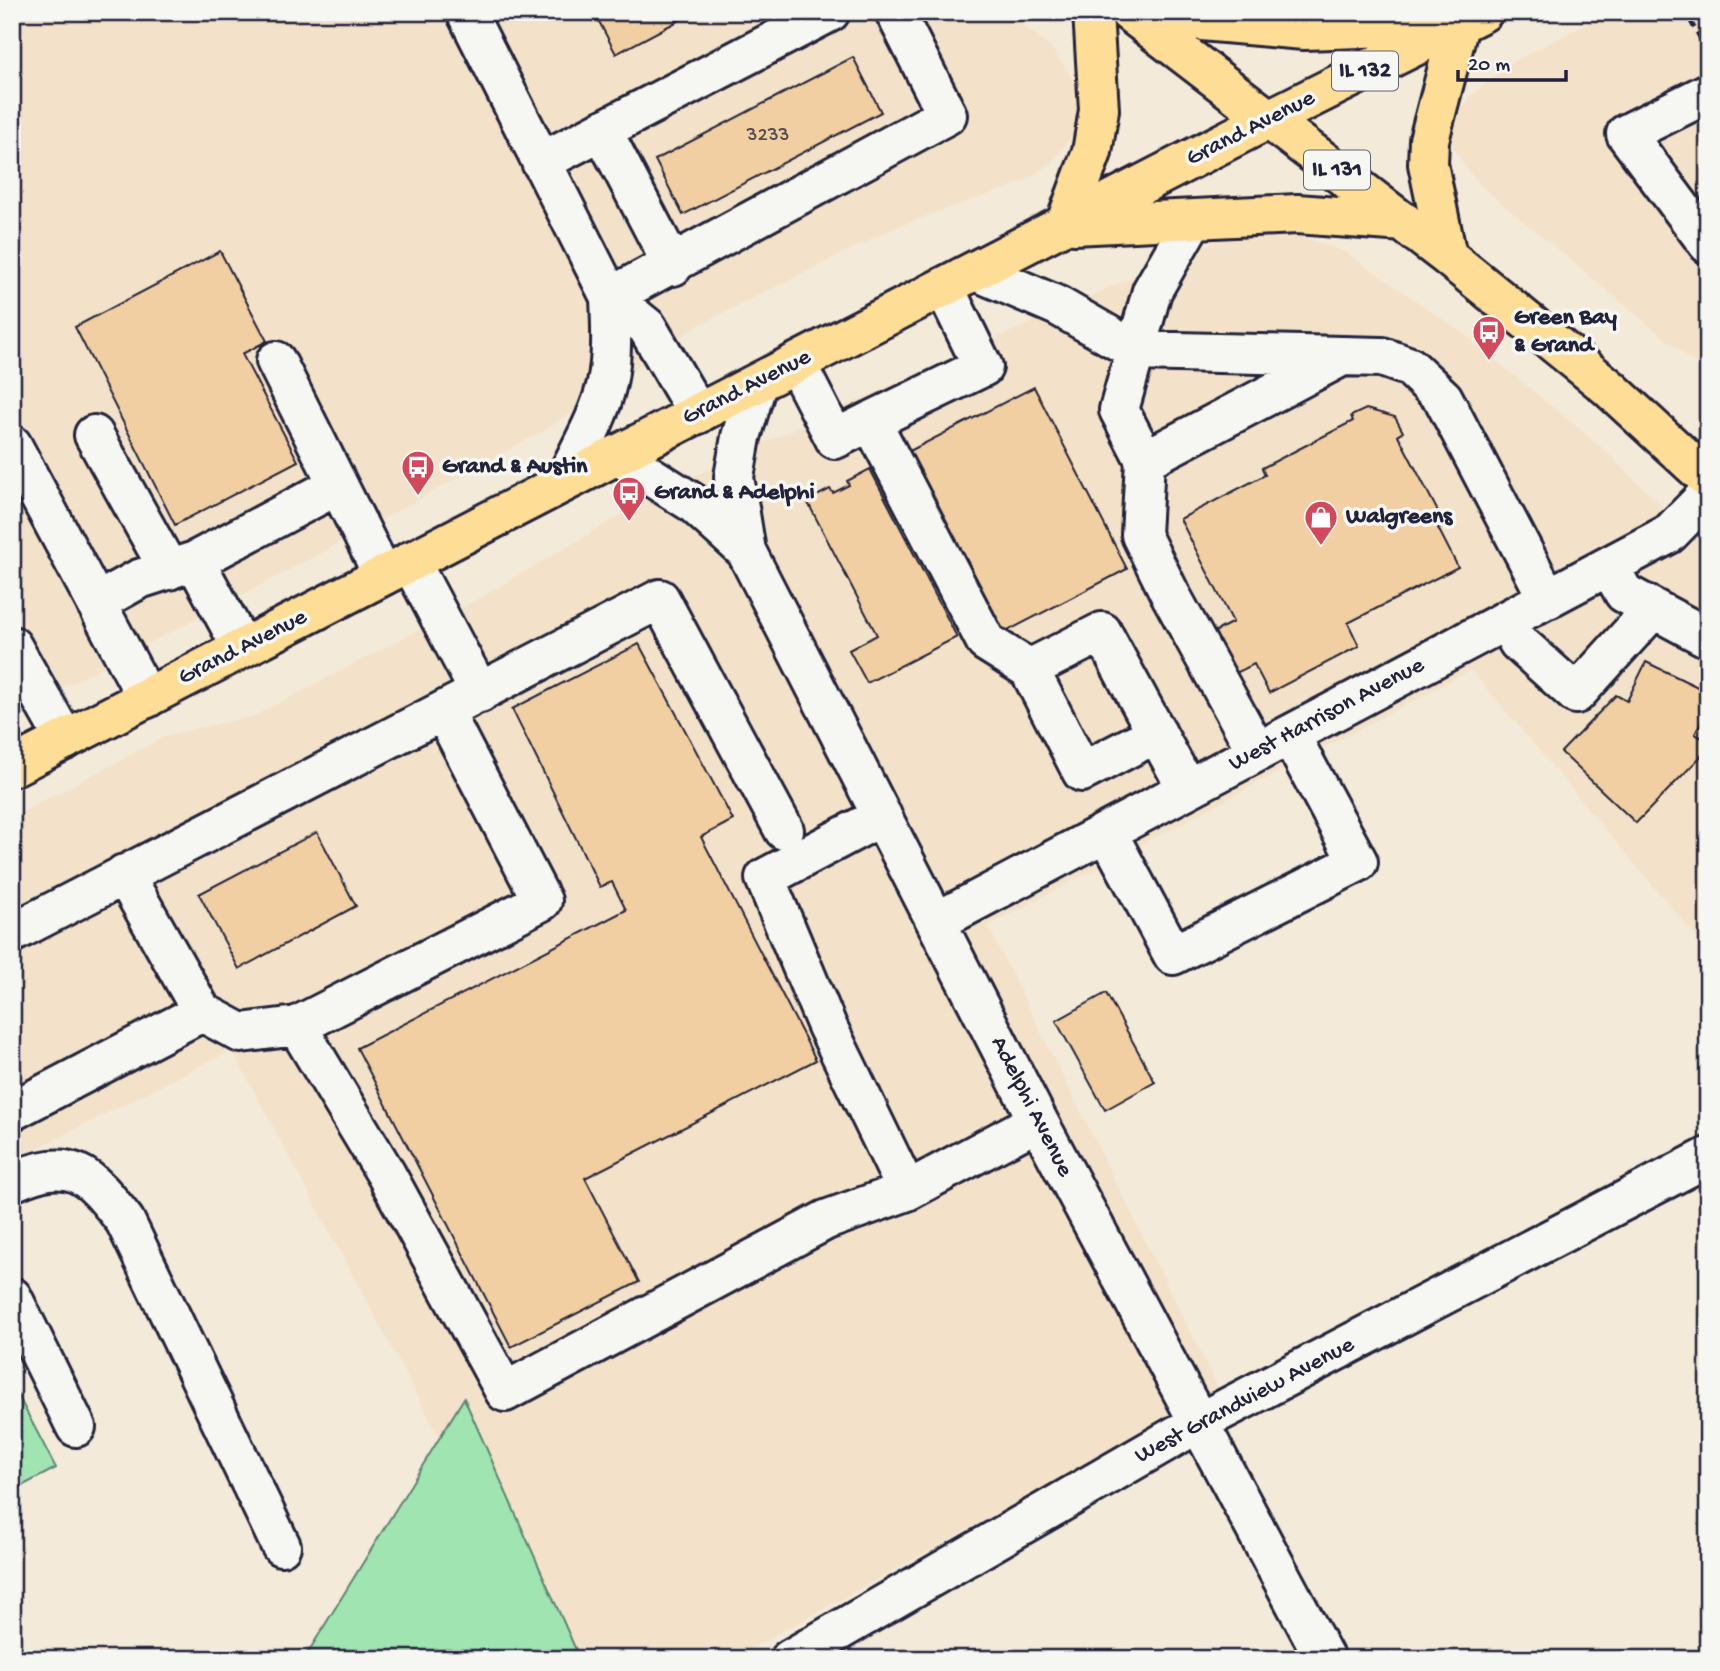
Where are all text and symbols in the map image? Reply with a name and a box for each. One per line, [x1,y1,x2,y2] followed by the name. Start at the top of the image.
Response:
[1458,38,1566,82] scale bar
[1332,52,1398,90] road number: IL 132
[1468,54,1510,79] text: 20 m
[1182,84,1321,174] street label: Grand Avenue
[746,124,790,149] house number: 3233
[1304,150,1370,190] road number: IL 131
[1514,304,1617,361] place label: Green Bay & Grand
[1470,313,1508,362] bus stop icon: Green Bay & Grand
[678,343,817,433] street label: Grand Avenue
[399,448,437,497] bus stop icon: Grand & Austin
[442,453,588,482] place label: Grand & Austin
[610,474,648,523] bus stop icon: Grand & Adelphi
[654,479,815,508] place label: Grand & Adelphi
[1302,498,1340,547] shop icon: Walgreens
[1345,503,1453,532] place label: Walgreens
[174,603,313,693] street label: Grand Avenue
[1224,651,1430,779] street label: West Harrison Avenue
[983,1032,1079,1183] street label: Adelphi Avenue
[1130,1331,1360,1471] street label: West Grandview Avenue

